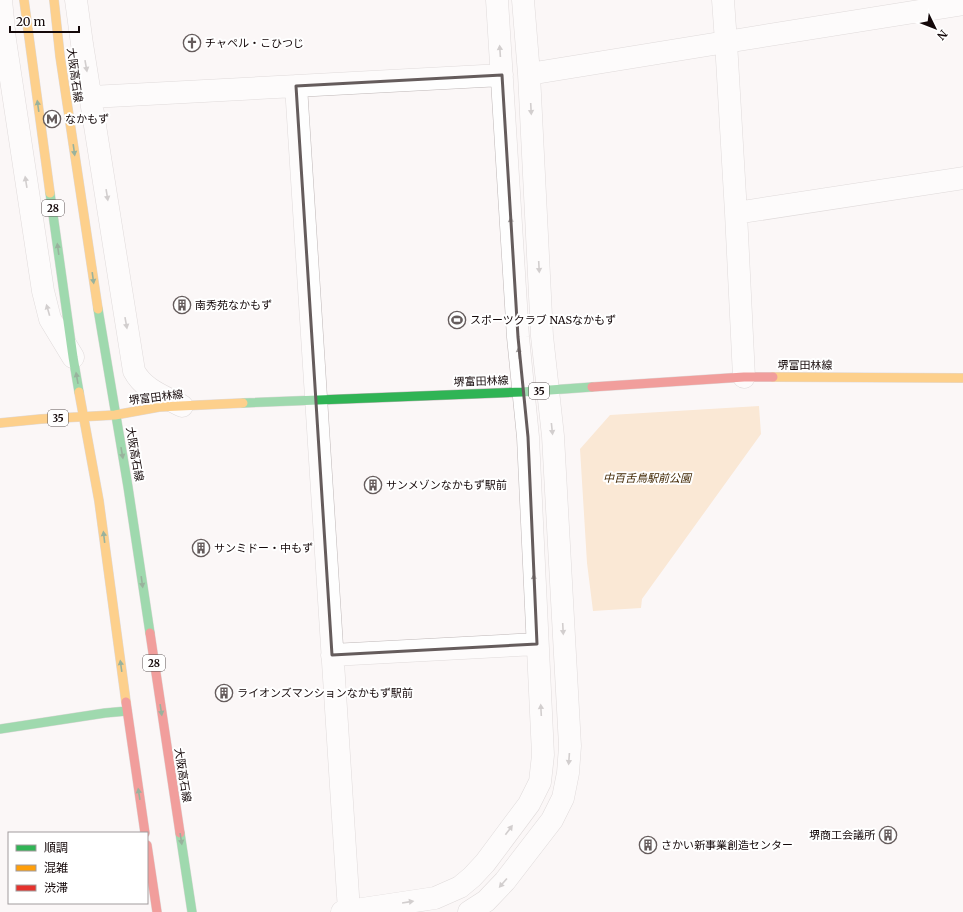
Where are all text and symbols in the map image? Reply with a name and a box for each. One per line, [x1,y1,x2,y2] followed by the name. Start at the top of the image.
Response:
[10,8,79,34] scale bar
[915,8,955,48] north arrow
[16,14,45,29] text: 20 m
[934,27,950,43] text: N
[182,33,202,53] church icon: チャペル・こひつじ
[205,36,304,50] place label: チャペル・こひつじ
[497,45,504,57] one-way arrow
[64,47,86,103] street label: 大阪高石線
[83,60,89,72] one-way arrow
[35,100,41,112] one-way arrow
[527,103,534,115] one-way arrow
[42,109,62,129] metro station icon: なかもず
[65,112,109,126] place label: なかもず
[71,144,77,156] one-way arrow
[23,176,29,188] one-way arrow
[104,188,110,201] one-way arrow
[42,200,64,216] road number: 28
[507,217,514,229] one-way arrow
[55,243,61,255] one-way arrow
[535,261,542,273] one-way arrow
[90,272,96,284] one-way arrow
[172,295,192,315] building icon: 南秀苑なかもず
[195,298,272,312] place label: 南秀苑なかもず
[44,304,50,317] one-way arrow
[447,310,467,330] sports icon: スポーツクラブ NASなかもず
[470,313,616,327] place label: スポーツクラブ NASなかもず
[123,317,129,329] one-way arrow
[516,347,522,359] one-way arrow
[778,358,833,372] street label: 堺富田林線
[74,371,80,384] one-way arrow
[453,373,509,389] street label: 堺富田林線
[529,383,549,399] road number: 35
[128,387,184,407] street label: 堺富田林線
[48,410,68,426] road number: 35
[549,423,555,435] one-way arrow
[123,426,147,482] street label: 大阪高石線
[120,447,126,459] one-way arrow
[603,471,693,485] park label: 中百舌鳥駅前公園
[363,475,383,495] building icon: サンメゾンなかもず駅前
[386,478,507,492] place label: サンメゾンなかもず駅前
[101,531,107,543] one-way arrow
[191,538,211,558] building icon: サンミドー・中もず
[214,541,313,555] place label: サンミドー・中もず
[531,573,537,586] one-way arrow
[139,576,145,588] one-way arrow
[559,623,566,635] one-way arrow
[143,655,165,671] road number: 28
[118,660,124,672] one-way arrow
[214,683,234,703] building icon: ライオンズマンションなかもず駅前
[237,686,413,700] place label: ライオンズマンションなかもず駅前
[158,704,164,716] one-way arrow
[537,704,544,716] one-way arrow
[172,747,194,803] street label: 大阪高石線
[566,753,573,765] one-way arrow
[136,788,142,801] one-way arrow
[505,825,513,836] one-way arrow
[878,825,898,845] building icon: 堺商工会議所
[809,828,876,842] place label: 堺商工会議所
[8,832,148,904] legend
[178,833,184,845] one-way arrow
[638,835,658,855] building icon: さかい新事業創造センター
[661,838,793,852] place label: さかい新事業創造センター
[44,840,68,855] text: 順調
[44,860,68,875] text: 混雑
[499,877,508,888] one-way arrow
[44,880,68,895] text: 渋滞
[402,899,414,905] one-way arrow

